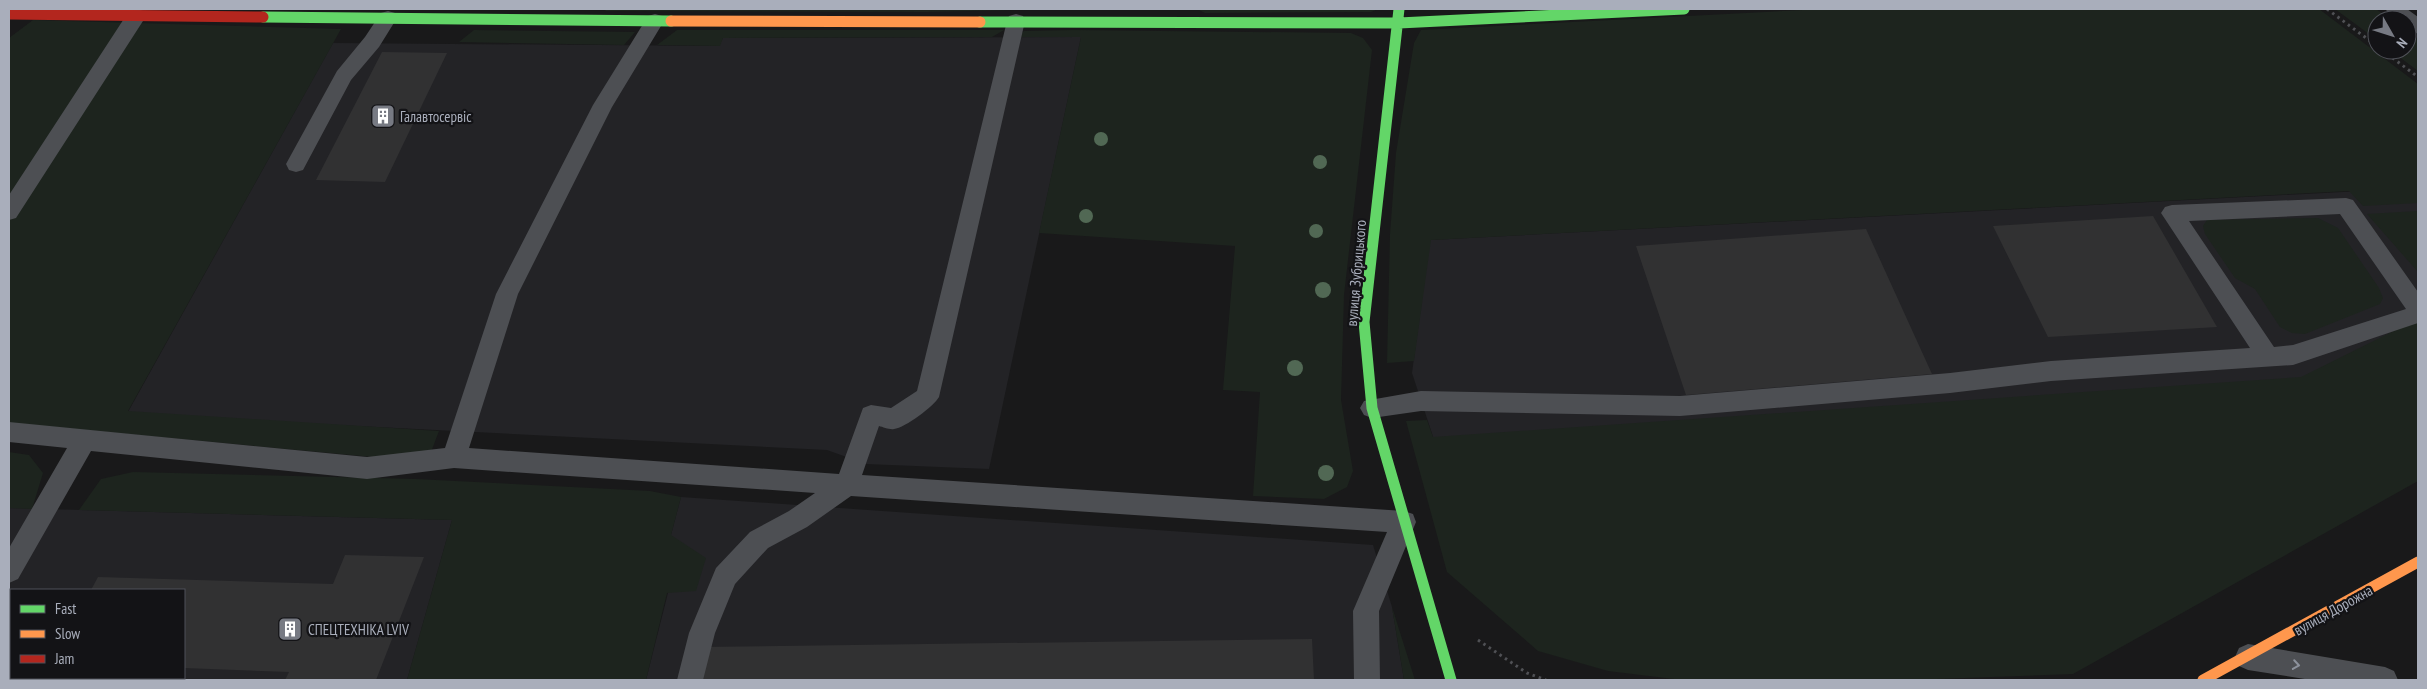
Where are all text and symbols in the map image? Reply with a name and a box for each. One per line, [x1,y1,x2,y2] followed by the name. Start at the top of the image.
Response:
[2367,10,2417,60] north arrow
[2393,35,2411,52] text: N
[370,103,396,129] building icon: Галавтосервіс
[400,107,472,126] place label: Галавтосервіс
[1342,219,1370,327] street label: вулиця Зубрицького
[2290,581,2376,639] street label: вулиця Дорожна
[10,589,185,679] legend
[55,599,76,618] text: Fast
[277,616,303,642] building icon: СПЕЦТЕХНІКА LVIV
[308,620,409,639] place label: СПЕЦТЕХНІКА LVIV
[55,624,80,643] text: Slow
[54,649,74,668] text: Jam
[2292,660,2301,670] one-way arrow

